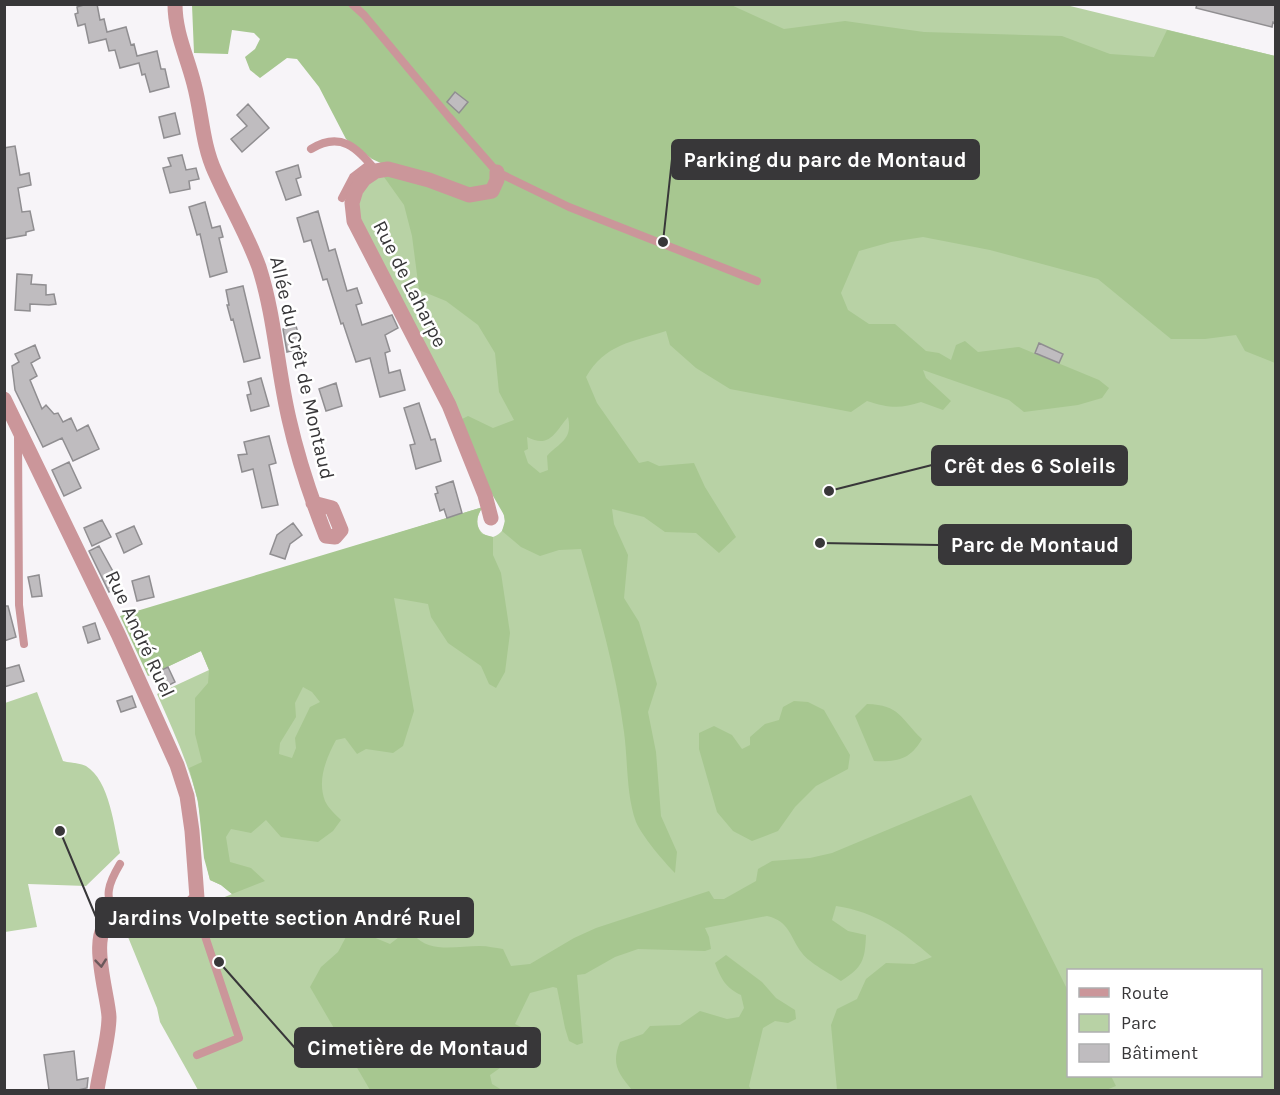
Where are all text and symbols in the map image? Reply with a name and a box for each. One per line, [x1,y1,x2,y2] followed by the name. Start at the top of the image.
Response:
[672,140,979,179] callout: Parking du parc de Montaud
[683,148,967,172] text: Parking du parc de Montaud
[368,217,452,351] street label: Rue de Laharpe
[265,254,339,482] street label: Allée du Crêt de Montaud
[932,446,1127,485] callout: Crêt des 6 Soleils
[944,454,1116,478] text: Crêt des 6 Soleils
[939,525,1131,564] callout: Parc de Montaud
[951,533,1119,557] text: Parc de Montaud
[101,567,179,701] street label: Rue André Ruel
[96,898,473,937] callout: Jardins Volpette section André Ruel
[109,906,461,930] text: Jardins Volpette section André Ruel
[94,959,107,968] one-way arrow
[1067,969,1262,1077] legend
[1121,982,1169,1004] text: Route
[1121,1012,1157,1034] text: Parc
[295,1028,540,1067] callout: Cimetière de Montaud
[307,1036,529,1060] text: Cimetière de Montaud
[1121,1042,1198,1064] text: Bâtiment

